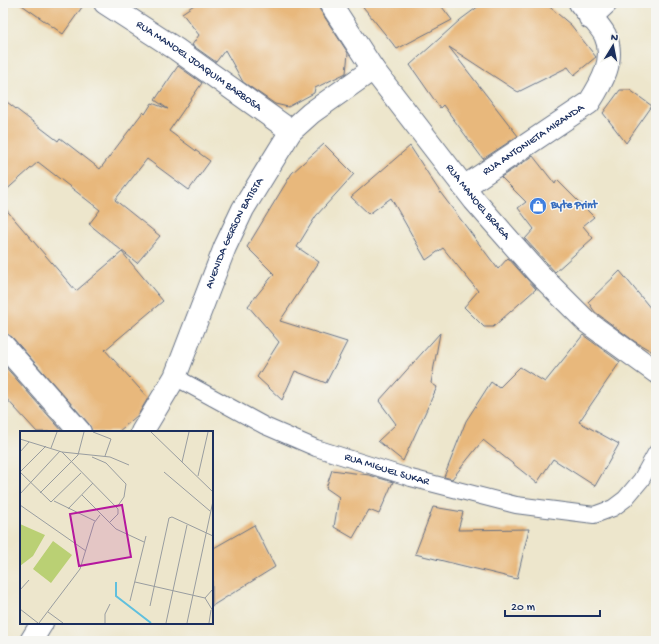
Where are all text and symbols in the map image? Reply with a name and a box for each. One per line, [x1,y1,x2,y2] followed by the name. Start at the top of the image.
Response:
[134,19,264,114] street label: RUA MANOEL JOAQUIM BARBOSA
[593,26,633,66] north arrow
[610,32,619,45] text: N
[481,102,587,178] street label: RUA ANTONIETA MIRANDA
[443,162,512,243] street label: RUA MANOEL BRAGA
[204,175,267,290] street label: AVENIDA GERSON BATISTA
[528,196,548,216] shop icon: Byte Print
[550,199,598,212] place label: Byte Print
[20,431,213,624] inset map
[343,451,432,489] street label: RUA MIGUEL SUKAR
[505,592,600,618] scale bar
[511,601,536,615] text: 20 m

